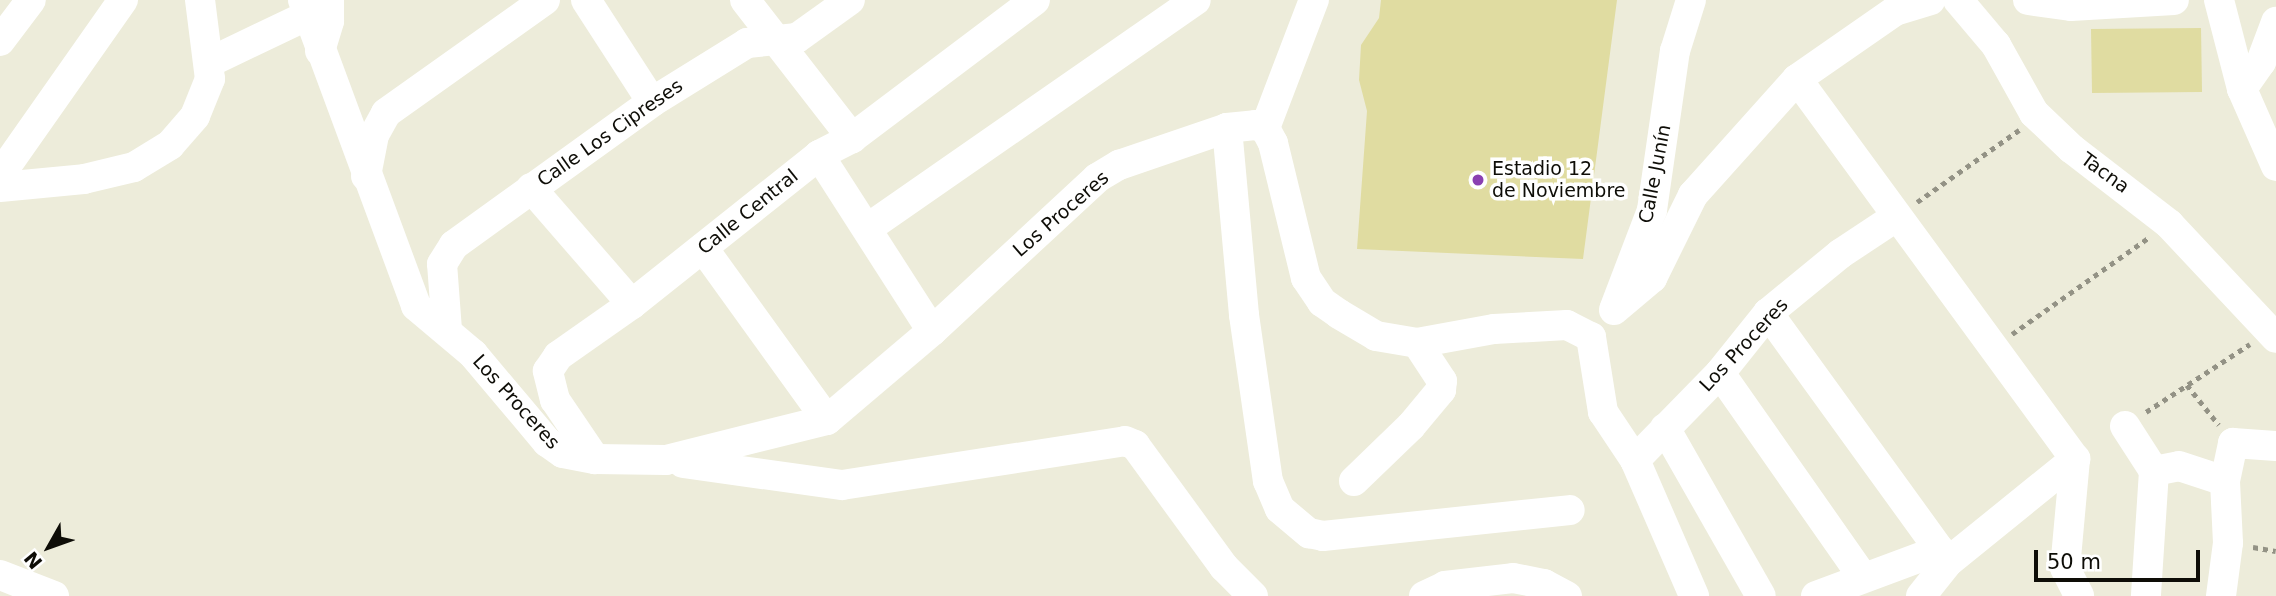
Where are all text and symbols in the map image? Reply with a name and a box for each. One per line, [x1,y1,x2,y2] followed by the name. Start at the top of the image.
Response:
[533,74,687,192] street label: Calle Los Cipreses
[1634,123,1676,225] street label: Calle Junín
[2076,148,2134,198] street label: Tacna
[1492,158,1625,202] place label: Estadio 12 de Noviembre
[693,165,803,259] street label: Calle Central
[1009,166,1113,262] street label: Los Proceres
[1470,172,1486,188] marker: Estadio 12 de Noviembre
[1695,294,1793,396] street label: Los Proceres
[468,350,564,454] street label: Los Proceres
[14,512,84,582] north arrow
[2038,536,2204,580] scale bar
[19,547,46,574] text: N
[2047,550,2101,574] text: 50 m

